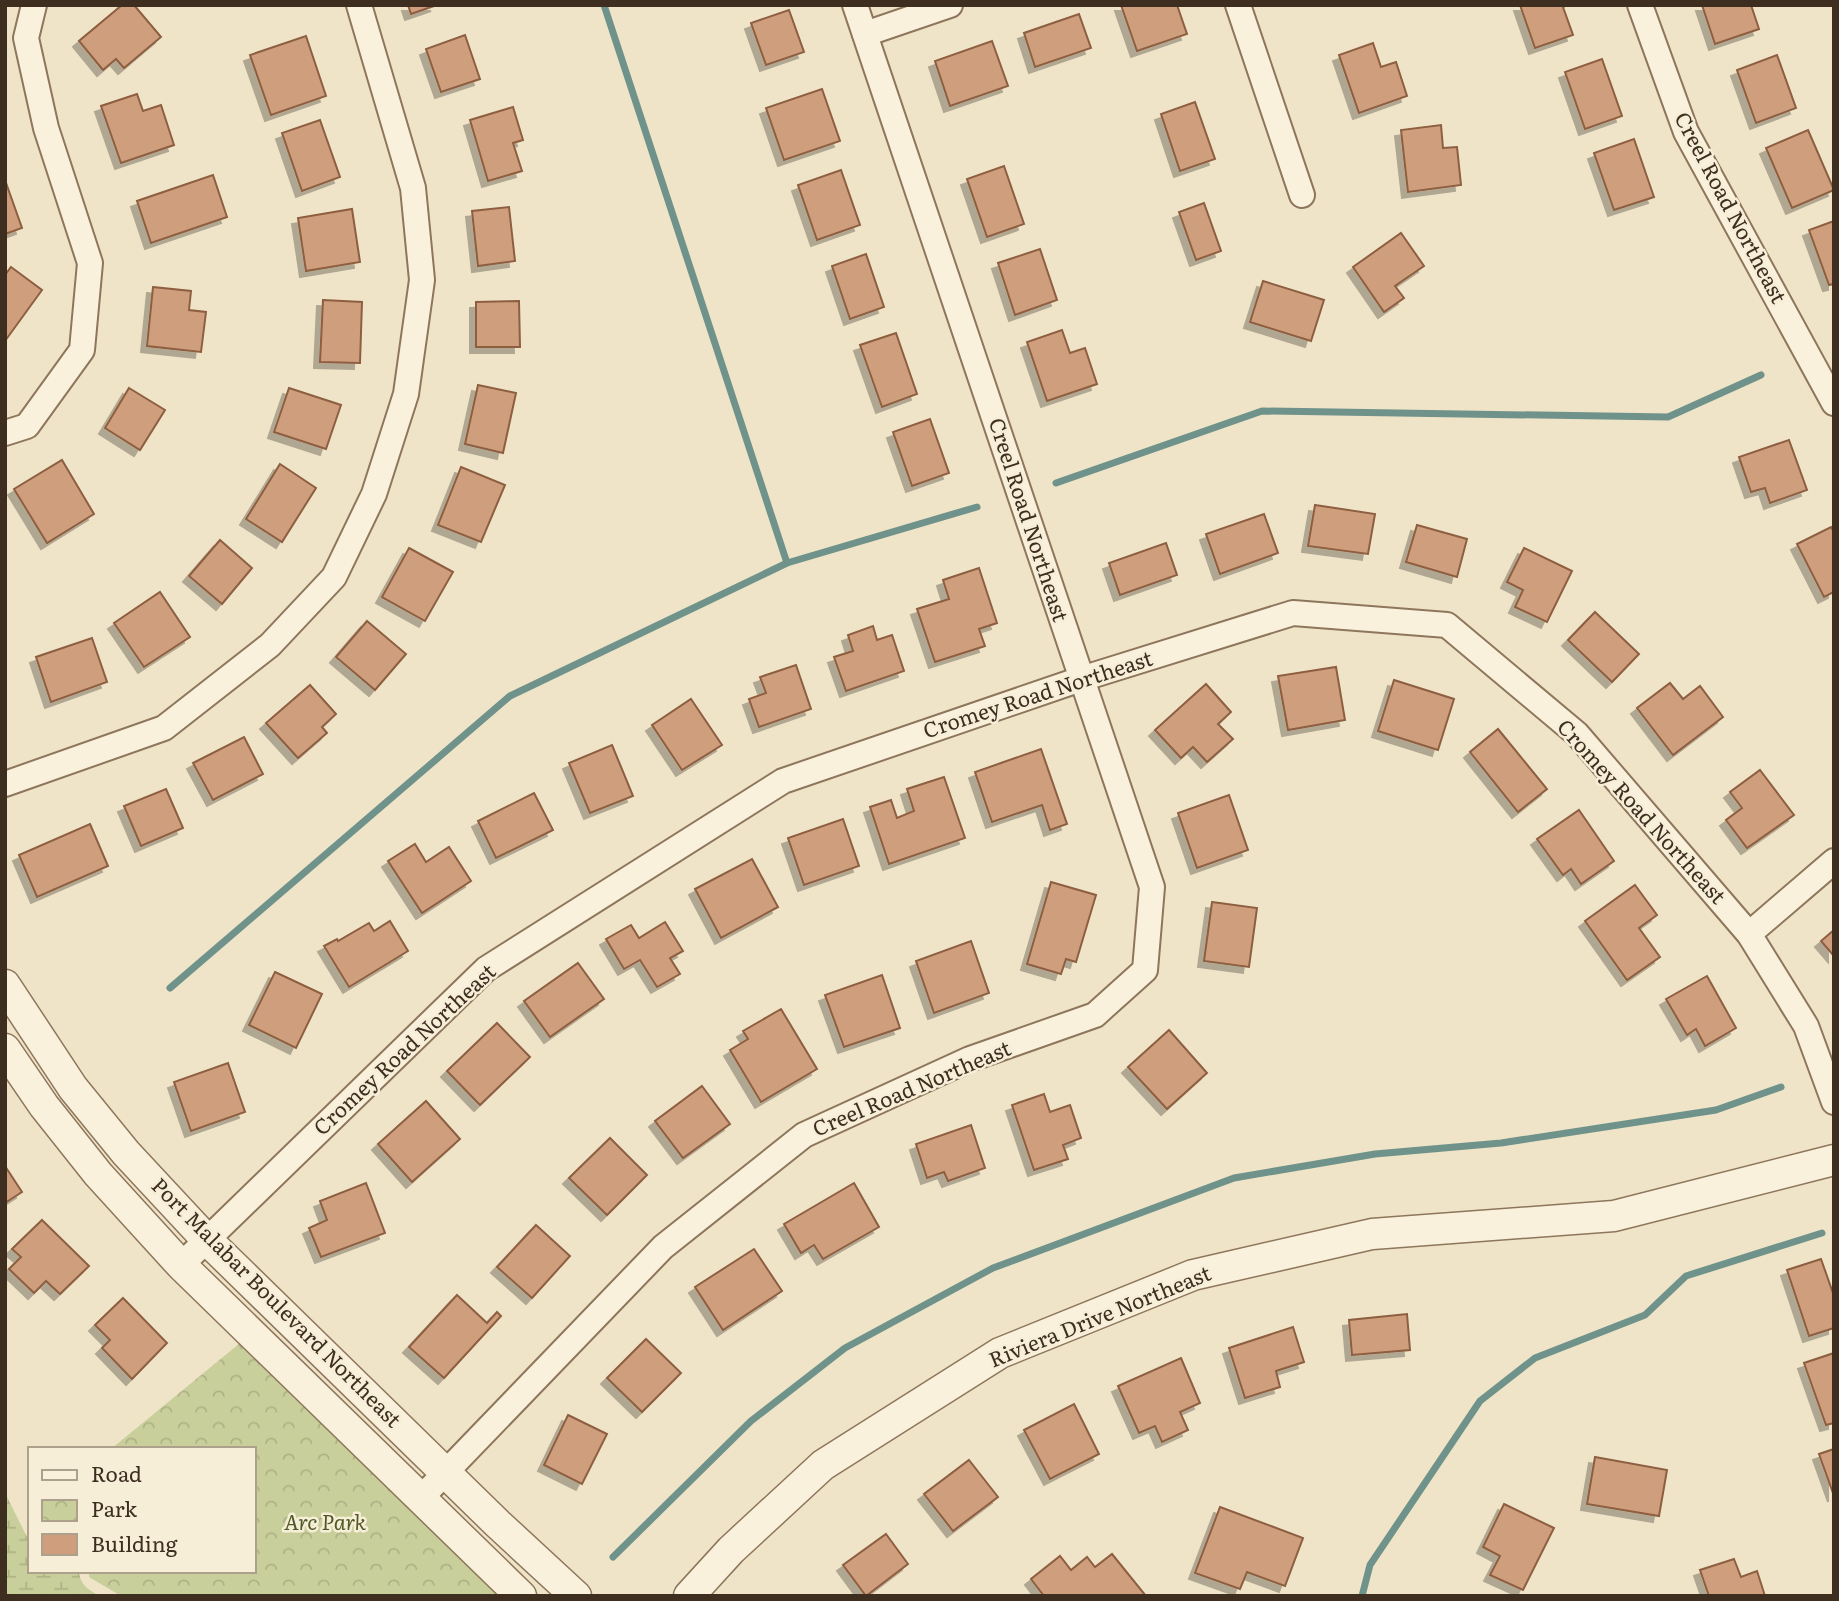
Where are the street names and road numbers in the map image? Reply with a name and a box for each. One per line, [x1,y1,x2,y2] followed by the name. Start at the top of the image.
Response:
[1669,106,1796,309] street label: Creel Road Northeast
[983,413,1078,626] street label: Creel Road Northeast
[919,641,1156,744] street label: Cromey Road Northeast
[1551,711,1735,910] street label: Cromey Road Northeast
[305,955,502,1141] street label: Cromey Road Northeast
[807,1031,1015,1143] street label: Creel Road Northeast
[146,1169,410,1434] street label: Port Malabar Boulevard Northeast
[983,1256,1215,1373] street label: Riviera Drive Northeast

